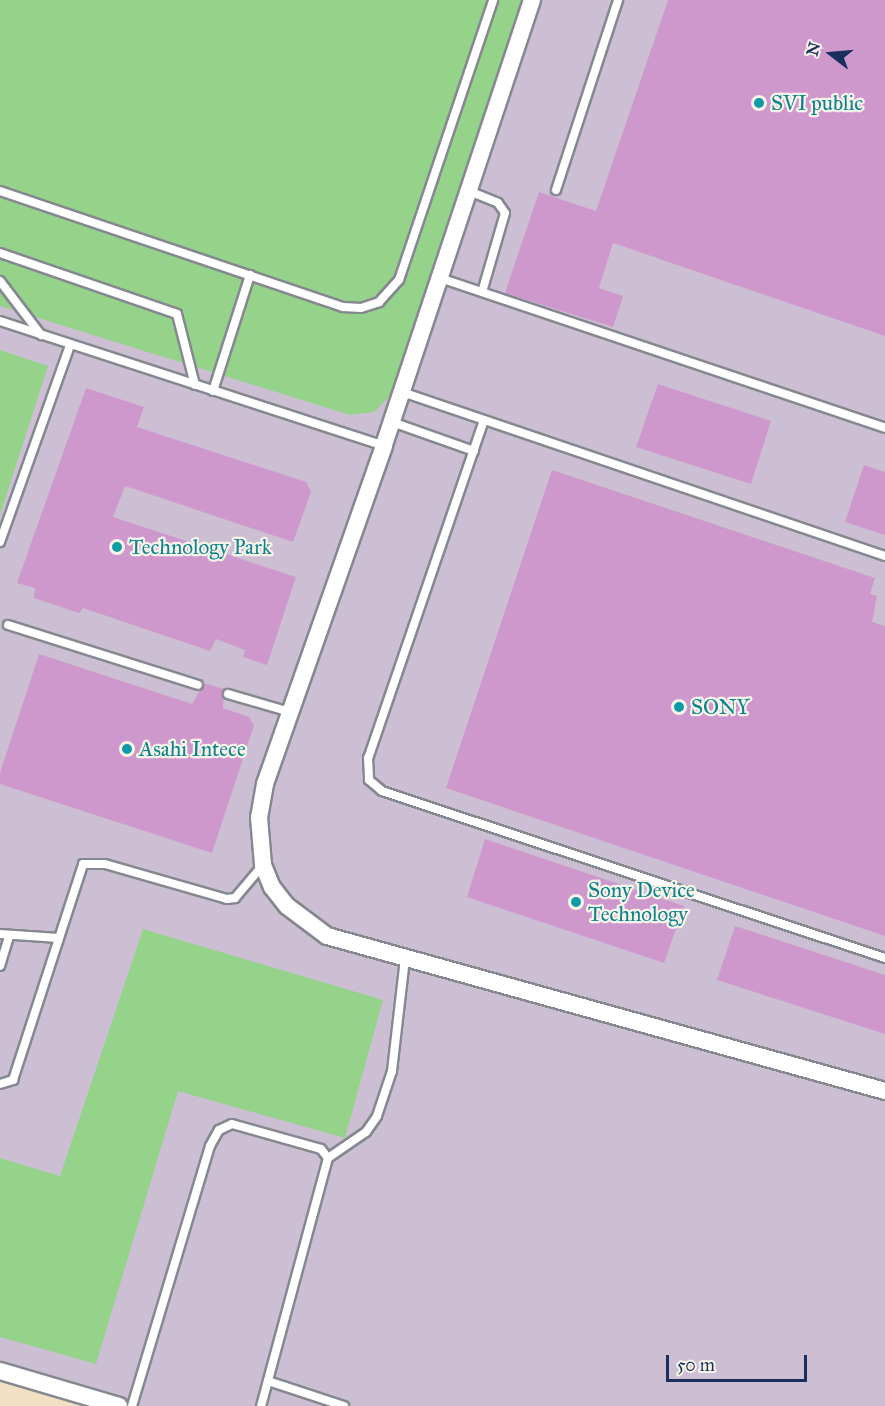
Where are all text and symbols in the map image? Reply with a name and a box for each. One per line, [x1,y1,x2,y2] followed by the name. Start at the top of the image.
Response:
[801,24,861,84] north arrow
[802,40,824,58] text: N
[771,90,863,116] place label: SVI public
[752,96,766,110] marker: SVI public
[129,534,271,560] place label: Technology Park
[110,540,124,554] marker: Technology Park
[691,694,750,720] place label: SONY
[672,700,686,714] marker: SONY
[139,736,246,762] place label: Asahi Intece
[120,742,134,756] marker: Asahi Intece
[588,877,695,927] place label: Sony Device Technology
[569,895,583,909] marker: Sony Device Technology
[669,1343,810,1381] scale bar
[677,1354,715,1376] text: 50 m

